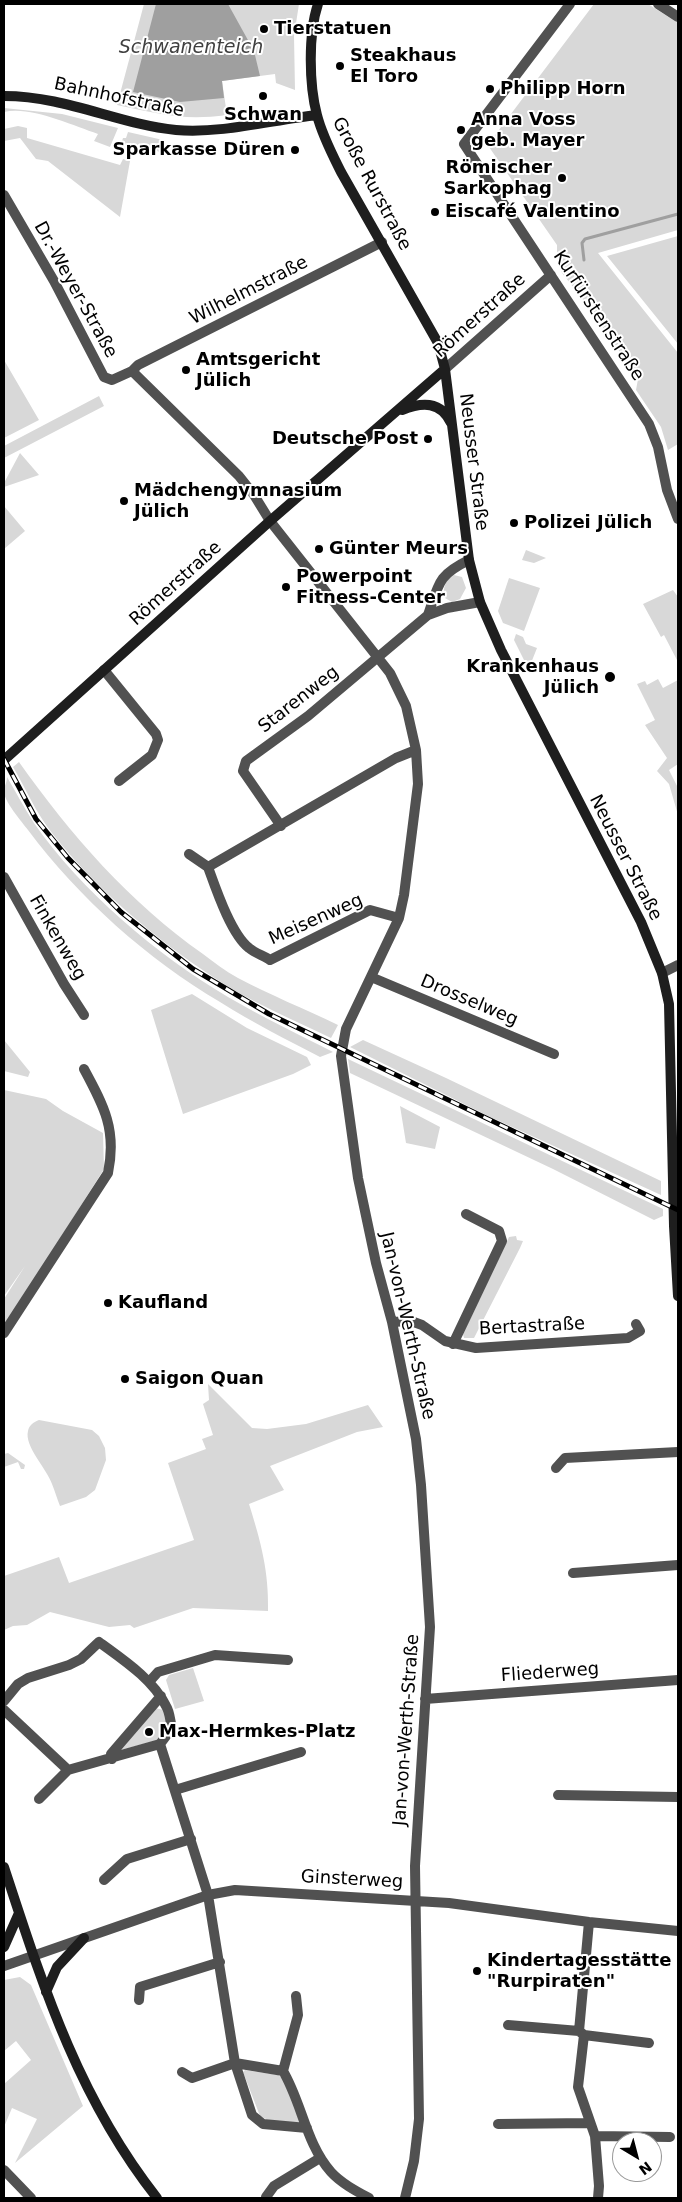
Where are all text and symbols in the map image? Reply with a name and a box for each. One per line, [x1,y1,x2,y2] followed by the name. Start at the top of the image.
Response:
[274,18,391,40] place label: Tierstatuen
[258,23,270,35] marker: Tierstatuen
[119,37,263,59] water label: Schwanenteich
[350,45,456,88] place label: Steakhaus El Toro
[334,60,346,72] marker: Steakhaus El Toro
[52,74,186,122] street label: Bahnhofstraße
[500,78,626,100] place label: Philipp Horn
[484,83,496,95] marker: Philipp Horn
[257,90,269,102] marker: Schwan
[224,104,302,126] place label: Schwan
[471,109,584,152] place label: Anna Voss geb. Mayer
[327,114,415,254] street label: Große Rurstraße
[455,124,467,136] marker: Anna Voss geb. Mayer
[112,139,285,161] place label: Sparkasse Düren
[289,144,301,156] marker: Sparkasse Düren
[443,157,552,200] place label: Römischer Sarkophag
[556,172,568,184] marker: Römischer Sarkophag
[445,201,620,223] place label: Eiscafé Valentino
[429,206,441,218] marker: Eiscafé Valentino
[29,218,121,362] street label: Dr.-Weyer-Straße
[548,247,648,385] street label: Kurfürstenstraße
[186,252,312,330] street label: Wilhelmstraße
[430,269,530,363] street label: Römerstraße
[196,349,320,392] place label: Amtsgericht Jülich
[180,364,192,376] marker: Amtsgericht Jülich
[454,392,492,532] street label: Neusser Straße
[272,428,418,450] place label: Deutsche Post
[422,433,434,445] marker: Deutsche Post
[134,480,342,522] place label: Mädchengymnasium Jülich
[118,495,130,507] marker: Mädchengymnasium Jülich
[524,512,652,534] place label: Polizei Jülich
[508,517,520,529] marker: Polizei Jülich
[126,537,226,631] street label: Römerstraße
[329,538,468,560] place label: Günter Meurs
[313,543,325,555] marker: Günter Meurs
[296,566,445,608] place label: Powerpoint Fitness-Center
[280,581,292,593] marker: Powerpoint Fitness-Center
[466,656,599,699] place label: Krankenhaus Jülich
[254,662,344,738] street label: Starenweg
[603,670,617,684] marker: Krankenhaus Jülich
[584,792,666,924] street label: Neusser Straße
[266,890,366,950] street label: Meisenweg
[24,891,90,985] street label: Finkenweg
[417,971,521,1031] street label: Drosselweg
[375,1230,439,1422] street label: Jan-von-Werth-Straße
[118,1292,208,1314] place label: Kaufland
[102,1297,114,1309] marker: Kaufland
[478,1313,586,1341] street label: Bertastraße
[135,1368,264,1390] place label: Saigon Quan
[119,1373,131,1385] marker: Saigon Quan
[390,1633,424,1827] street label: Jan-von-Werth-Straße
[500,1659,600,1687] street label: Fliederweg
[159,1721,356,1743] place label: Max-Hermkes-Platz
[143,1726,155,1738] marker: Max-Hermkes-Platz
[300,1867,404,1893] street label: Ginsterweg
[487,1950,671,1992] place label: Kindertagesstätte "Rurpiraten"
[471,1965,483,1977] marker: Kindertagesstätte "Rurpiraten"
[612,2132,662,2182] north arrow
[636,2158,655,2178] text: N

